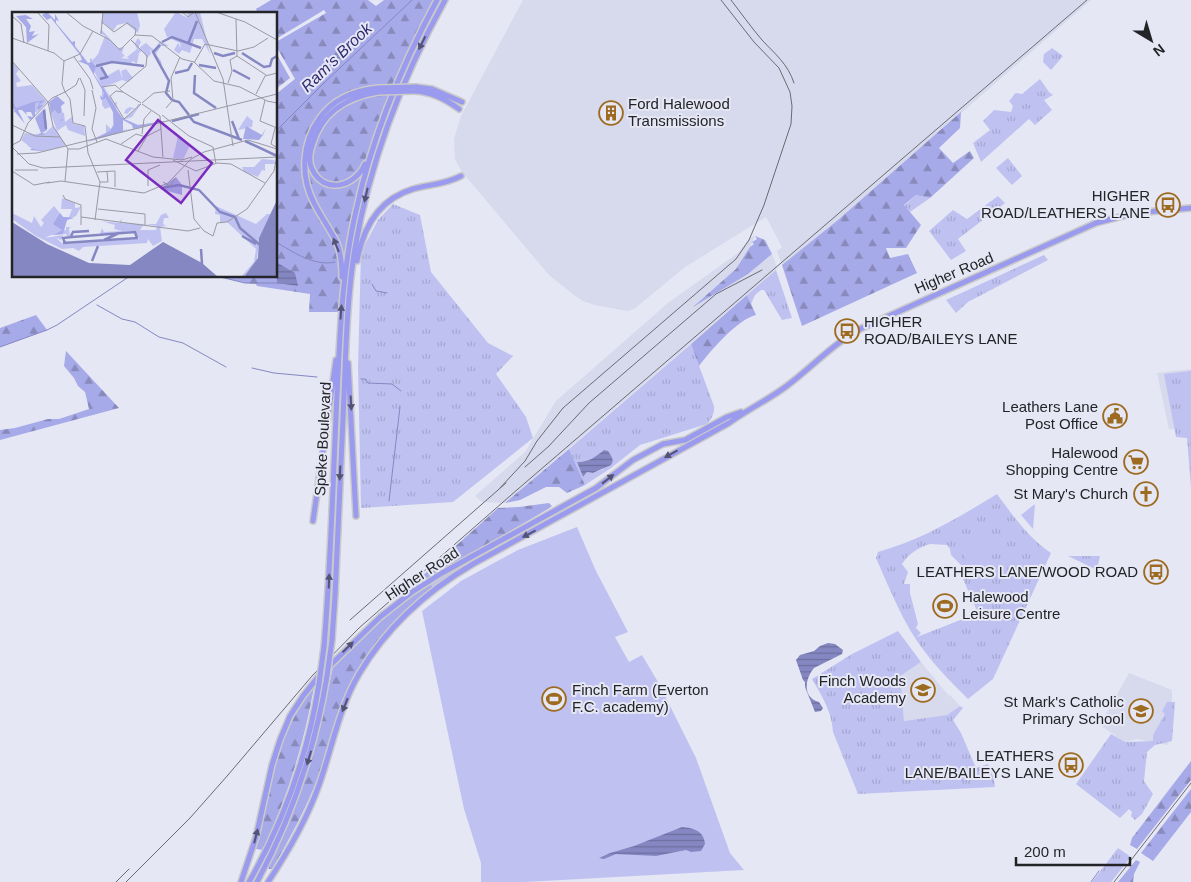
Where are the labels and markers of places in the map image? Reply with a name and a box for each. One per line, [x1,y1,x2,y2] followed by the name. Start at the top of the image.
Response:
[628,95,730,129] place label: Ford Halewood Transmissions
[598,100,624,126] building icon: Ford Halewood Transmissions
[981,187,1150,221] place label: HIGHER ROAD/LEATHERS LANE
[1155,192,1181,218] bus stop icon: HIGHER ROAD/LEATHERS LANE
[864,313,1017,347] place label: HIGHER ROAD/BAILEYS LANE
[834,318,860,344] bus stop icon: HIGHER ROAD/BAILEYS LANE
[1002,398,1098,432] place label: Leathers Lane Post Office
[1102,403,1128,429] public building icon: Leathers Lane Post Office
[1005,444,1118,478] place label: Halewood Shopping Centre
[1123,449,1149,475] supermarket icon: Halewood Shopping Centre
[1133,481,1159,507] church icon: St Mary's Church
[1013,485,1128,502] place label: St Mary's Church
[1143,559,1169,585] bus stop icon: LEATHERS LANE/WOOD ROAD
[917,563,1138,580] place label: LEATHERS LANE/WOOD ROAD
[962,588,1060,622] place label: Halewood Leisure Centre
[932,593,958,619] sports icon: Halewood Leisure Centre
[819,672,906,706] place label: Finch Woods Academy
[910,677,936,703] school or university icon: Finch Woods Academy
[572,681,709,715] place label: Finch Farm (Everton F.C. academy)
[541,686,567,712] sports icon: Finch Farm (Everton F.C. academy)
[1004,693,1124,727] place label: St Mark's Catholic Primary School
[1128,698,1154,724] school or university icon: St Mark's Catholic Primary School
[905,747,1054,781] place label: LEATHERS LANE/BAILEYS LANE
[1058,752,1084,778] bus stop icon: LEATHERS LANE/BAILEYS LANE

